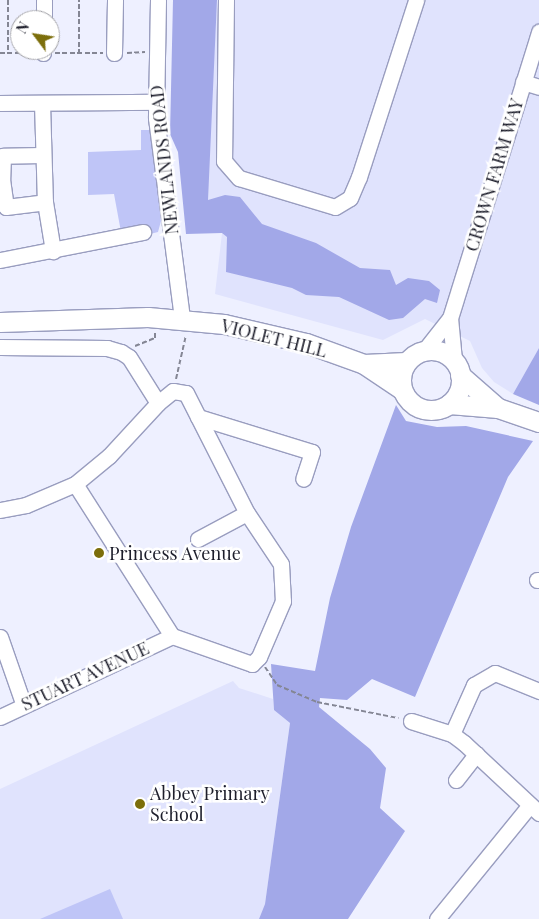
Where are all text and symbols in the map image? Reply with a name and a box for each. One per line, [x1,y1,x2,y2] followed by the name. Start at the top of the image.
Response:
[10,10,60,60] north arrow
[12,18,33,37] text: N
[145,84,183,236] street label: NEWLANDS ROAD
[460,96,528,254] street label: CROWN FARM WAY
[219,314,329,362] street label: VIOLET HILL
[109,542,241,564] place label: Princess Avenue
[93,547,105,559] marker: Princess Avenue
[17,637,153,715] street label: STUART AVENUE
[150,783,270,826] place label: Abbey Primary School
[134,798,146,810] marker: Abbey Primary School

